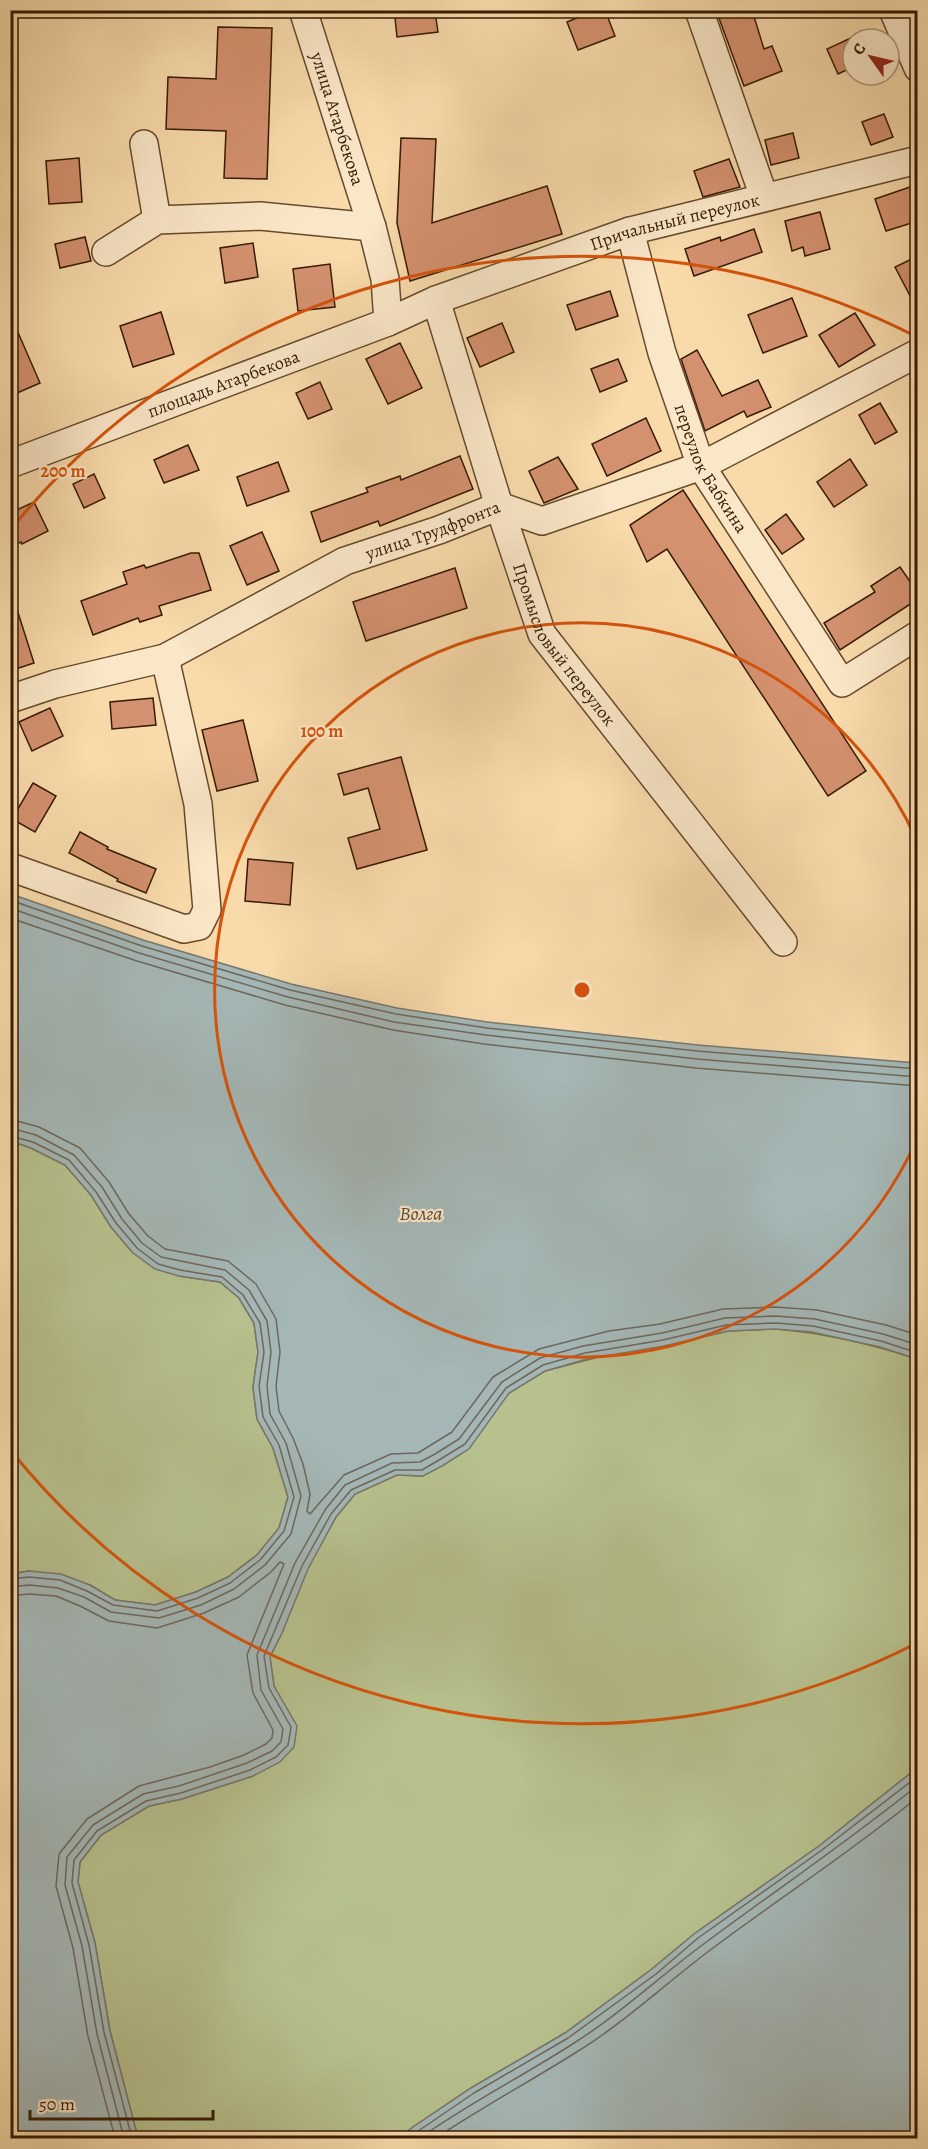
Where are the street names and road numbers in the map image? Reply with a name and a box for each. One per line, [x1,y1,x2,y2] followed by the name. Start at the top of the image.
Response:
[305,48,370,189] street label: улица Атарбекова
[586,188,762,256] street label: Причальный переулок
[144,344,303,423] street label: площадь Атарбекова
[668,401,754,538] street label: переулок Бабкина
[362,495,504,566] street label: улица Трудфронта
[507,560,621,731] street label: Промысловый переулок

